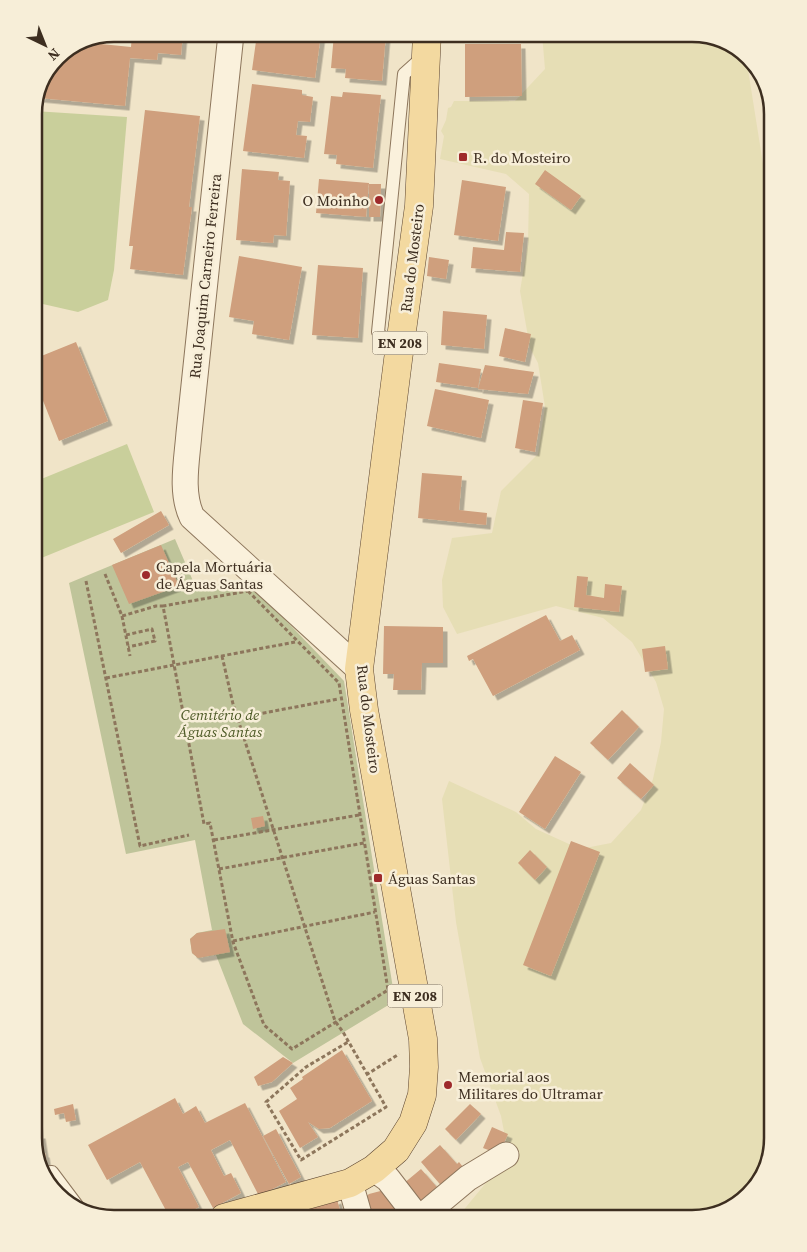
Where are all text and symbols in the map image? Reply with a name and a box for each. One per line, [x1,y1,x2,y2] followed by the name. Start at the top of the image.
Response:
[20,20,70,70] north arrow
[43,44,64,65] text: N
[473,147,570,168] place label: R. do Mosteiro
[457,151,469,163] marker: R. do Mosteiro
[184,172,226,380] street label: Rua Joaquim Carneiro Ferreira
[303,190,369,211] place label: O Moinho
[373,194,385,206] marker: O Moinho
[395,203,429,313] street label: Rua do Mosteiro
[372,332,428,354] road number: EN 208
[156,556,273,594] place label: Capela Mortuária de Águas Santas
[140,569,152,581] marker: Capela Mortuária de Águas Santas
[352,664,386,774] street label: Rua do Mosteiro
[177,704,263,742] park label: Cemitério de Águas Santas
[388,868,475,889] place label: Águas Santas
[372,872,384,884] marker: Águas Santas
[388,984,442,1008] road number: EN 208
[458,1066,604,1104] place label: Memorial aos Militares do Ultramar
[442,1079,454,1091] marker: Memorial aos Militares do Ultramar

